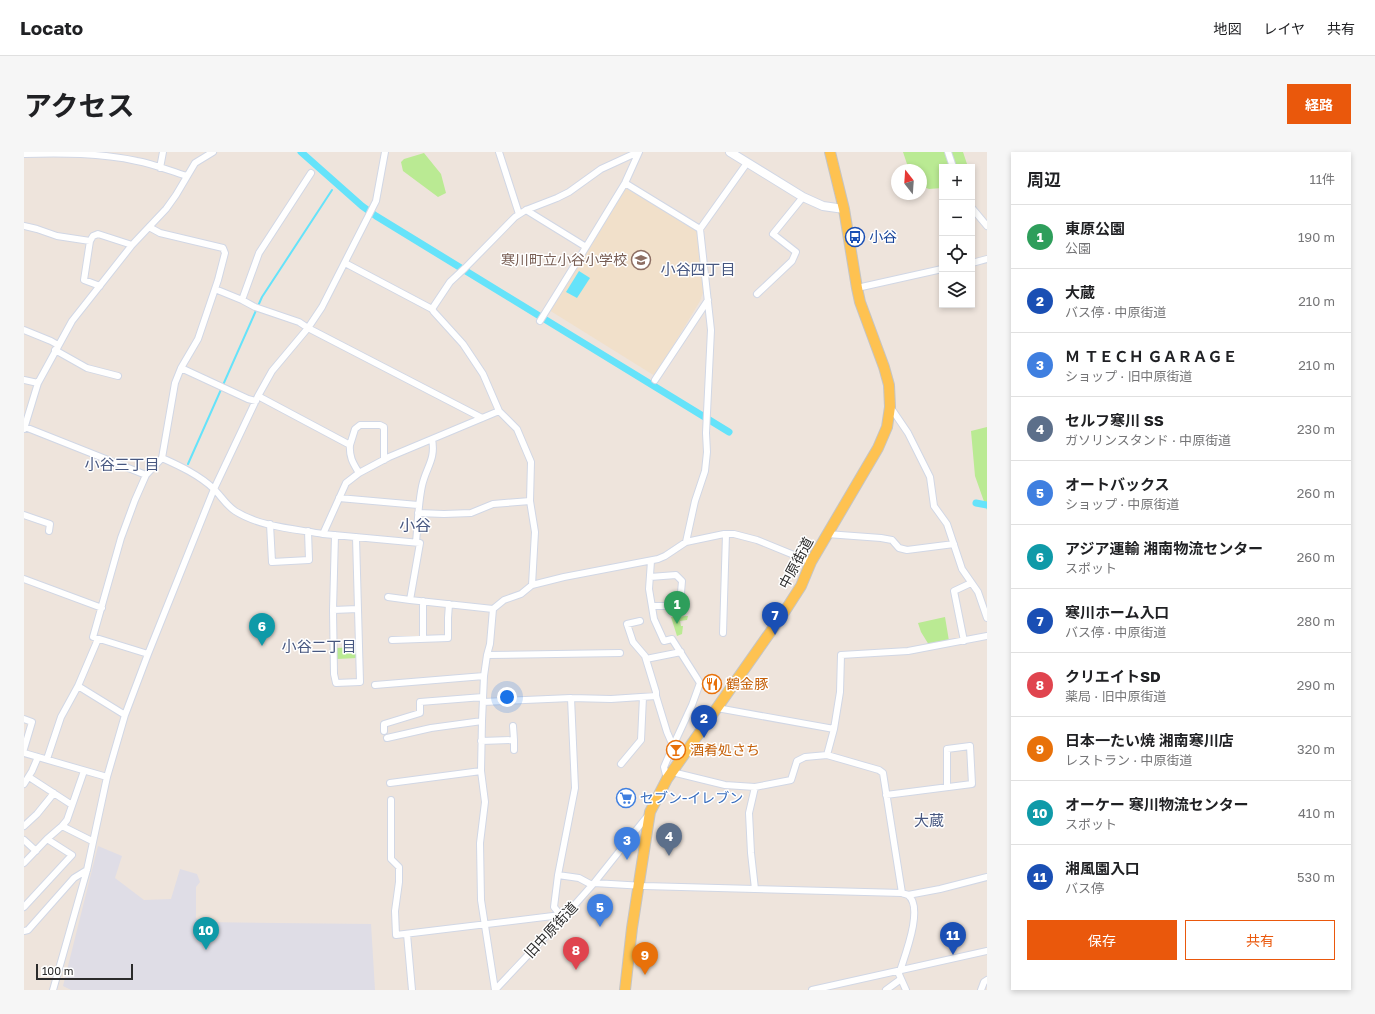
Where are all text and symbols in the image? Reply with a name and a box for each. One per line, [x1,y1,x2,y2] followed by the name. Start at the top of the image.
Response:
[20,16,83,39] text: Locato
[1213,20,1241,37] text: 地図
[1263,20,1305,37] text: レイヤ
[1327,20,1355,37] text: 共有
[1287,84,1351,124] button: 経路
[24,89,135,122] text: アクセス
[891,164,927,200] north arrow
[939,164,975,308] map controls
[939,164,975,200] button: +
[1027,169,1061,190] text: 周辺
[1309,171,1335,187] text: 11件
[939,200,975,236] button: −
[1065,219,1125,237] text: 東原公園
[844,226,866,248] bus stop icon: 小谷
[869,228,897,245] place label: 小谷
[1037,229,1043,245] text: 1
[1298,229,1335,245] text: 190 m
[939,236,975,272] button: locate
[1065,240,1091,256] text: 公園
[630,249,652,271] school or university icon: 寒川町立小谷小学校
[501,251,627,268] place label: 寒川町立小谷小学校
[660,260,736,278] district label: 小谷四丁目
[939,272,975,308] button: layers
[1065,283,1095,301] text: 大蔵
[1036,293,1044,309] text: 2
[1298,293,1335,309] text: 210 m
[1065,304,1166,320] text: バス停 · 中原街道
[1065,347,1238,365] text: Ｍ ＴＥＣＨ ＧＡＲＡＧＥ
[1036,357,1044,373] text: 3
[1298,357,1335,373] text: 210 m
[1065,368,1192,384] text: ショップ · 旧中原街道
[1065,411,1164,429] text: セルフ寒川 SS
[1036,421,1044,437] text: 4
[1297,421,1335,437] text: 230 m
[1065,432,1231,448] text: ガソリンスタンド · 中原街道
[84,455,160,473] district label: 小谷三丁目
[1065,475,1170,493] text: オートバックス
[1036,485,1044,501] text: 5
[1297,485,1335,501] text: 260 m
[1065,496,1179,512] text: ショップ · 中原街道
[399,515,431,535] district label: 小谷
[775,534,816,591] street label: 中原街道
[1065,539,1263,557] text: アジア運輸 湘南物流センター
[1036,549,1044,565] text: 6
[1297,549,1335,565] text: 260 m
[1065,560,1117,576] text: スポット
[664,591,690,624] pin: 1
[762,602,788,635] pin: 7
[1065,603,1170,621] text: 寒川ホーム入口
[249,613,275,646] pin: 6
[1036,613,1044,629] text: 7
[1297,613,1335,629] text: 280 m
[1065,624,1166,640] text: バス停 · 中原街道
[281,637,357,655] district label: 小谷二丁目
[1065,667,1161,685] text: クリエイトSD
[701,673,723,695] restaurant icon: 鶴金豚
[726,675,769,692] place label: 鶴金豚
[1036,677,1044,693] text: 8
[1297,677,1335,693] text: 290 m
[497,687,517,707] your location
[1065,688,1166,704] text: 薬局 · 旧中原街道
[691,705,717,738] pin: 2
[1065,731,1234,749] text: 日本一たい焼 湘南寒川店
[665,739,687,761] bar icon: 酒肴処さち
[690,741,760,758] place label: 酒肴処さち
[1036,741,1044,757] text: 9
[1297,741,1335,757] text: 320 m
[1065,752,1192,768] text: レストラン · 中原街道
[615,787,637,809] supermarket icon: セブン-イレブン
[640,789,743,806] place label: セブン-イレブン
[1065,795,1249,813] text: オーケー 寒川物流センター
[1032,805,1048,821] text: 10
[1298,805,1335,821] text: 410 m
[914,811,944,829] district label: 大蔵
[1065,816,1117,832] text: スポット
[656,823,682,856] pin: 4
[614,827,640,860] pin: 3
[1065,859,1140,877] text: 湘風園入口
[1033,869,1047,885] text: 11
[1297,869,1335,885] text: 530 m
[1065,880,1104,896] text: バス停
[587,894,613,927] pin: 5
[521,898,581,961] street label: 旧中原街道
[193,917,219,950] pin: 10
[1027,920,1177,960] button: 保存
[1185,920,1335,960] button: 共有
[940,922,966,955] pin: 11
[563,937,589,970] pin: 8
[632,942,658,975] pin: 9
[36,962,133,981] scale bar
[42,964,73,977] text: 100 m

